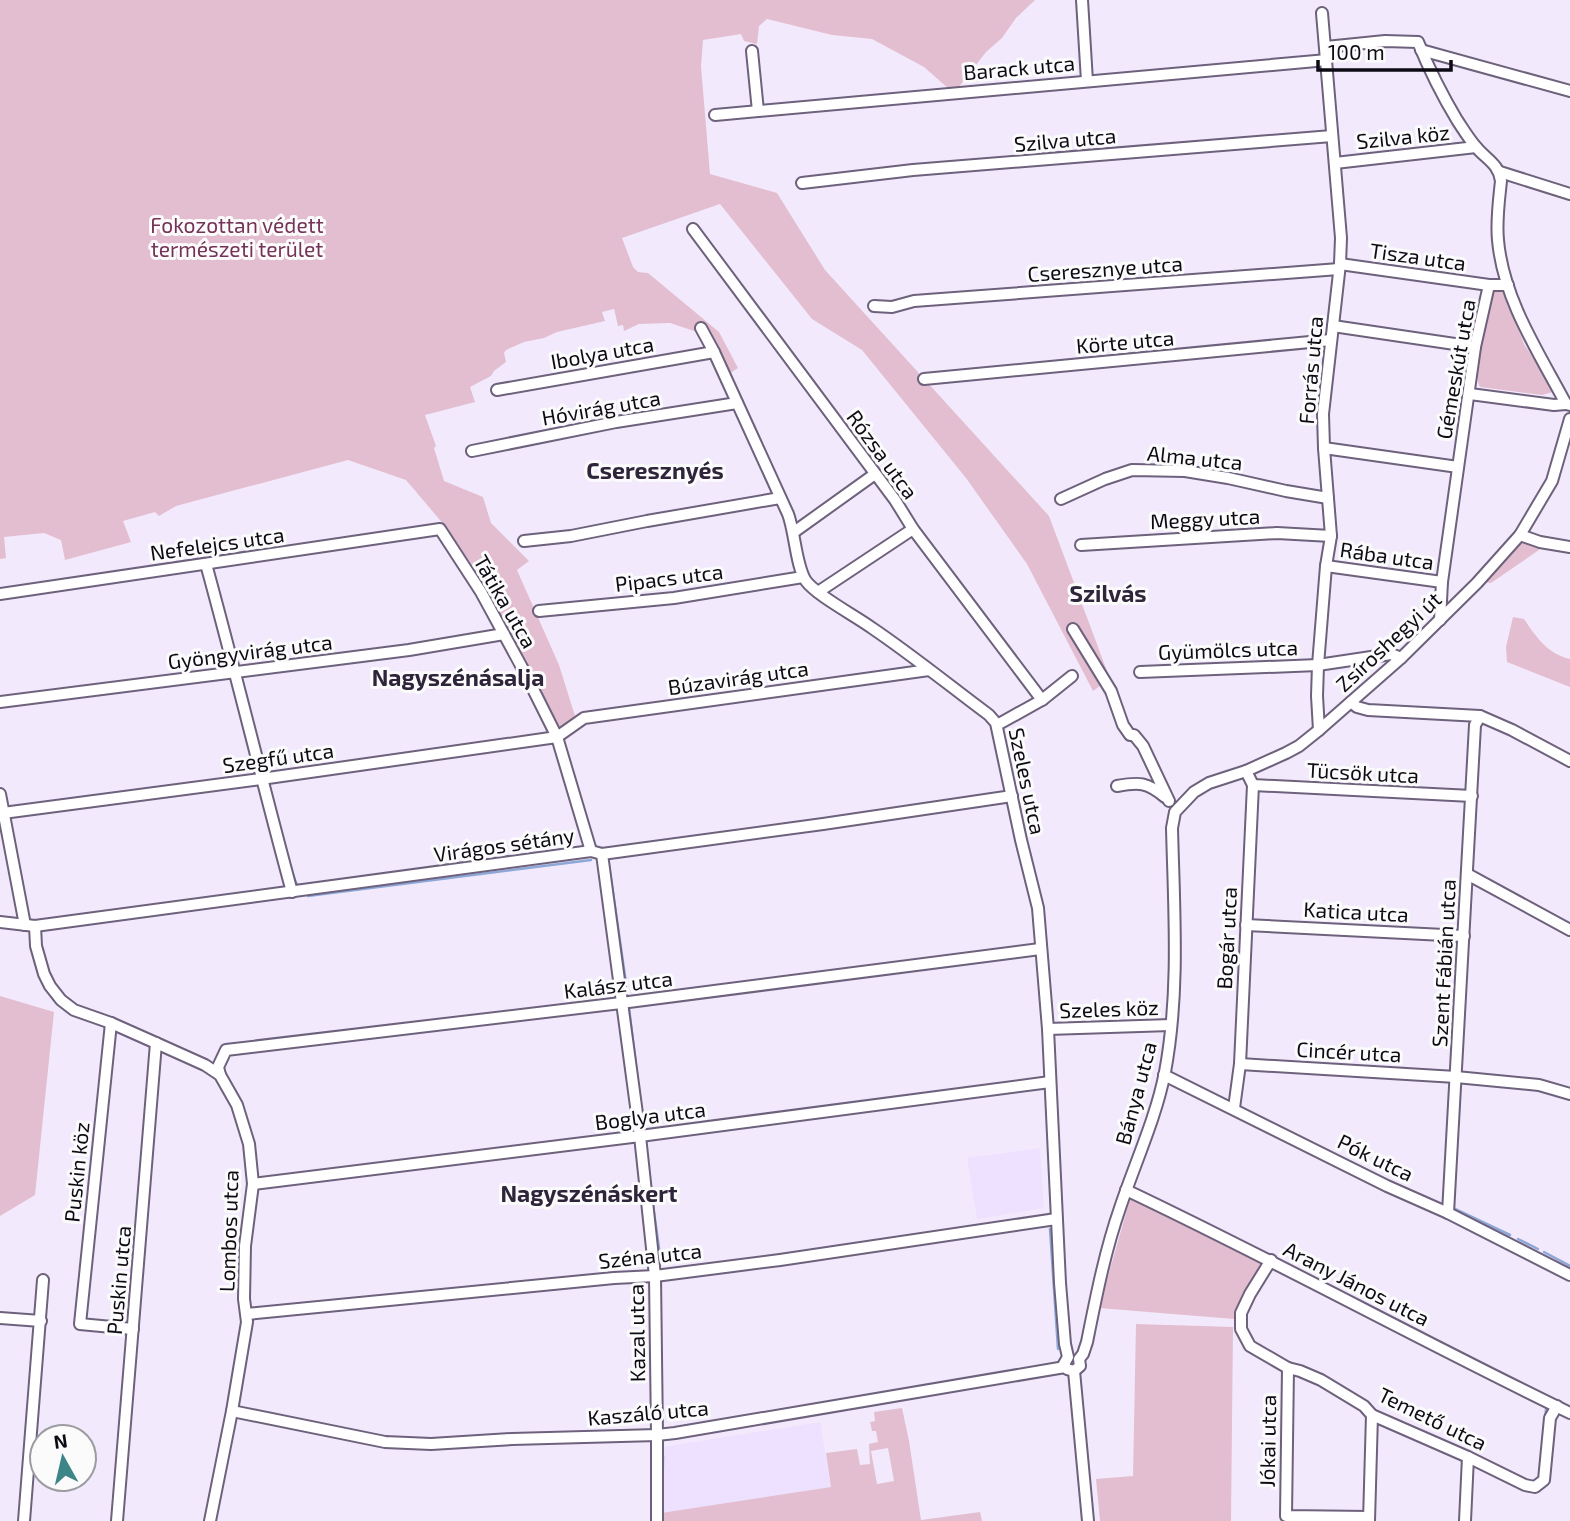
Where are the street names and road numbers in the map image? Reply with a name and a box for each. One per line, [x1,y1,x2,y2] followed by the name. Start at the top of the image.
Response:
[962,50,1076,84] street label: Barack utca
[1355,119,1451,153] street label: Szilva köz
[1013,122,1117,156] street label: Szilva utca
[1368,237,1468,275] street label: Tisza utca
[1026,250,1184,286] street label: Cseresznye utca
[1430,297,1480,441] street label: Gémeskút utca
[1293,315,1327,425] street label: Forrás utca
[1075,324,1175,358] street label: Körte utca
[549,331,655,373] street label: Ibolya utca
[540,384,662,430] street label: Hóvirág utca
[842,405,924,503] street label: Rózsa utca
[1146,440,1244,474] street label: Alma utca
[1149,503,1261,533] street label: Meggy utca
[148,521,286,566] street label: Nefelejcs utca
[1338,536,1436,574] street label: Rába utca
[469,550,543,652] street label: Tátika utca
[614,558,724,596] street label: Pipacs utca
[1330,586,1446,696] street label: Zsíroshegyi út
[166,629,334,673] street label: Gyöngyvirág utca
[1157,634,1299,664] street label: Gyümölcs utca
[666,655,810,699] street label: Búzavirág utca
[1005,725,1051,837] street label: Szeles utca
[221,737,335,777] street label: Szegfű utca
[1306,757,1420,787] street label: Tücsök utca
[432,822,576,866] street label: Virágos sétány
[1426,878,1460,1048] street label: Szent Fábián utca
[1211,886,1241,990] street label: Bogár utca
[1303,896,1409,926] street label: Katica utca
[562,965,674,1003] street label: Kalász utca
[1059,994,1159,1022] street label: Szeles köz
[1296,1036,1402,1066] street label: Cincér utca
[1109,1039,1161,1147] street label: Bánya utca
[593,1096,707,1134] street label: Boglya utca
[58,1121,94,1223] street label: Puskin köz
[1334,1128,1418,1186] street label: Pók utca
[213,1170,243,1292] street label: Lombos utca
[101,1224,135,1336] street label: Puskin utca
[1280,1236,1434,1330] street label: Arany János utca
[597,1237,703,1273] street label: Széna utca
[623,1284,649,1382] street label: Kazal utca
[1375,1381,1491,1455] street label: Temető utca
[586,1394,710,1430] street label: Kaszáló utca
[1254,1394,1280,1488] street label: Jókai utca

